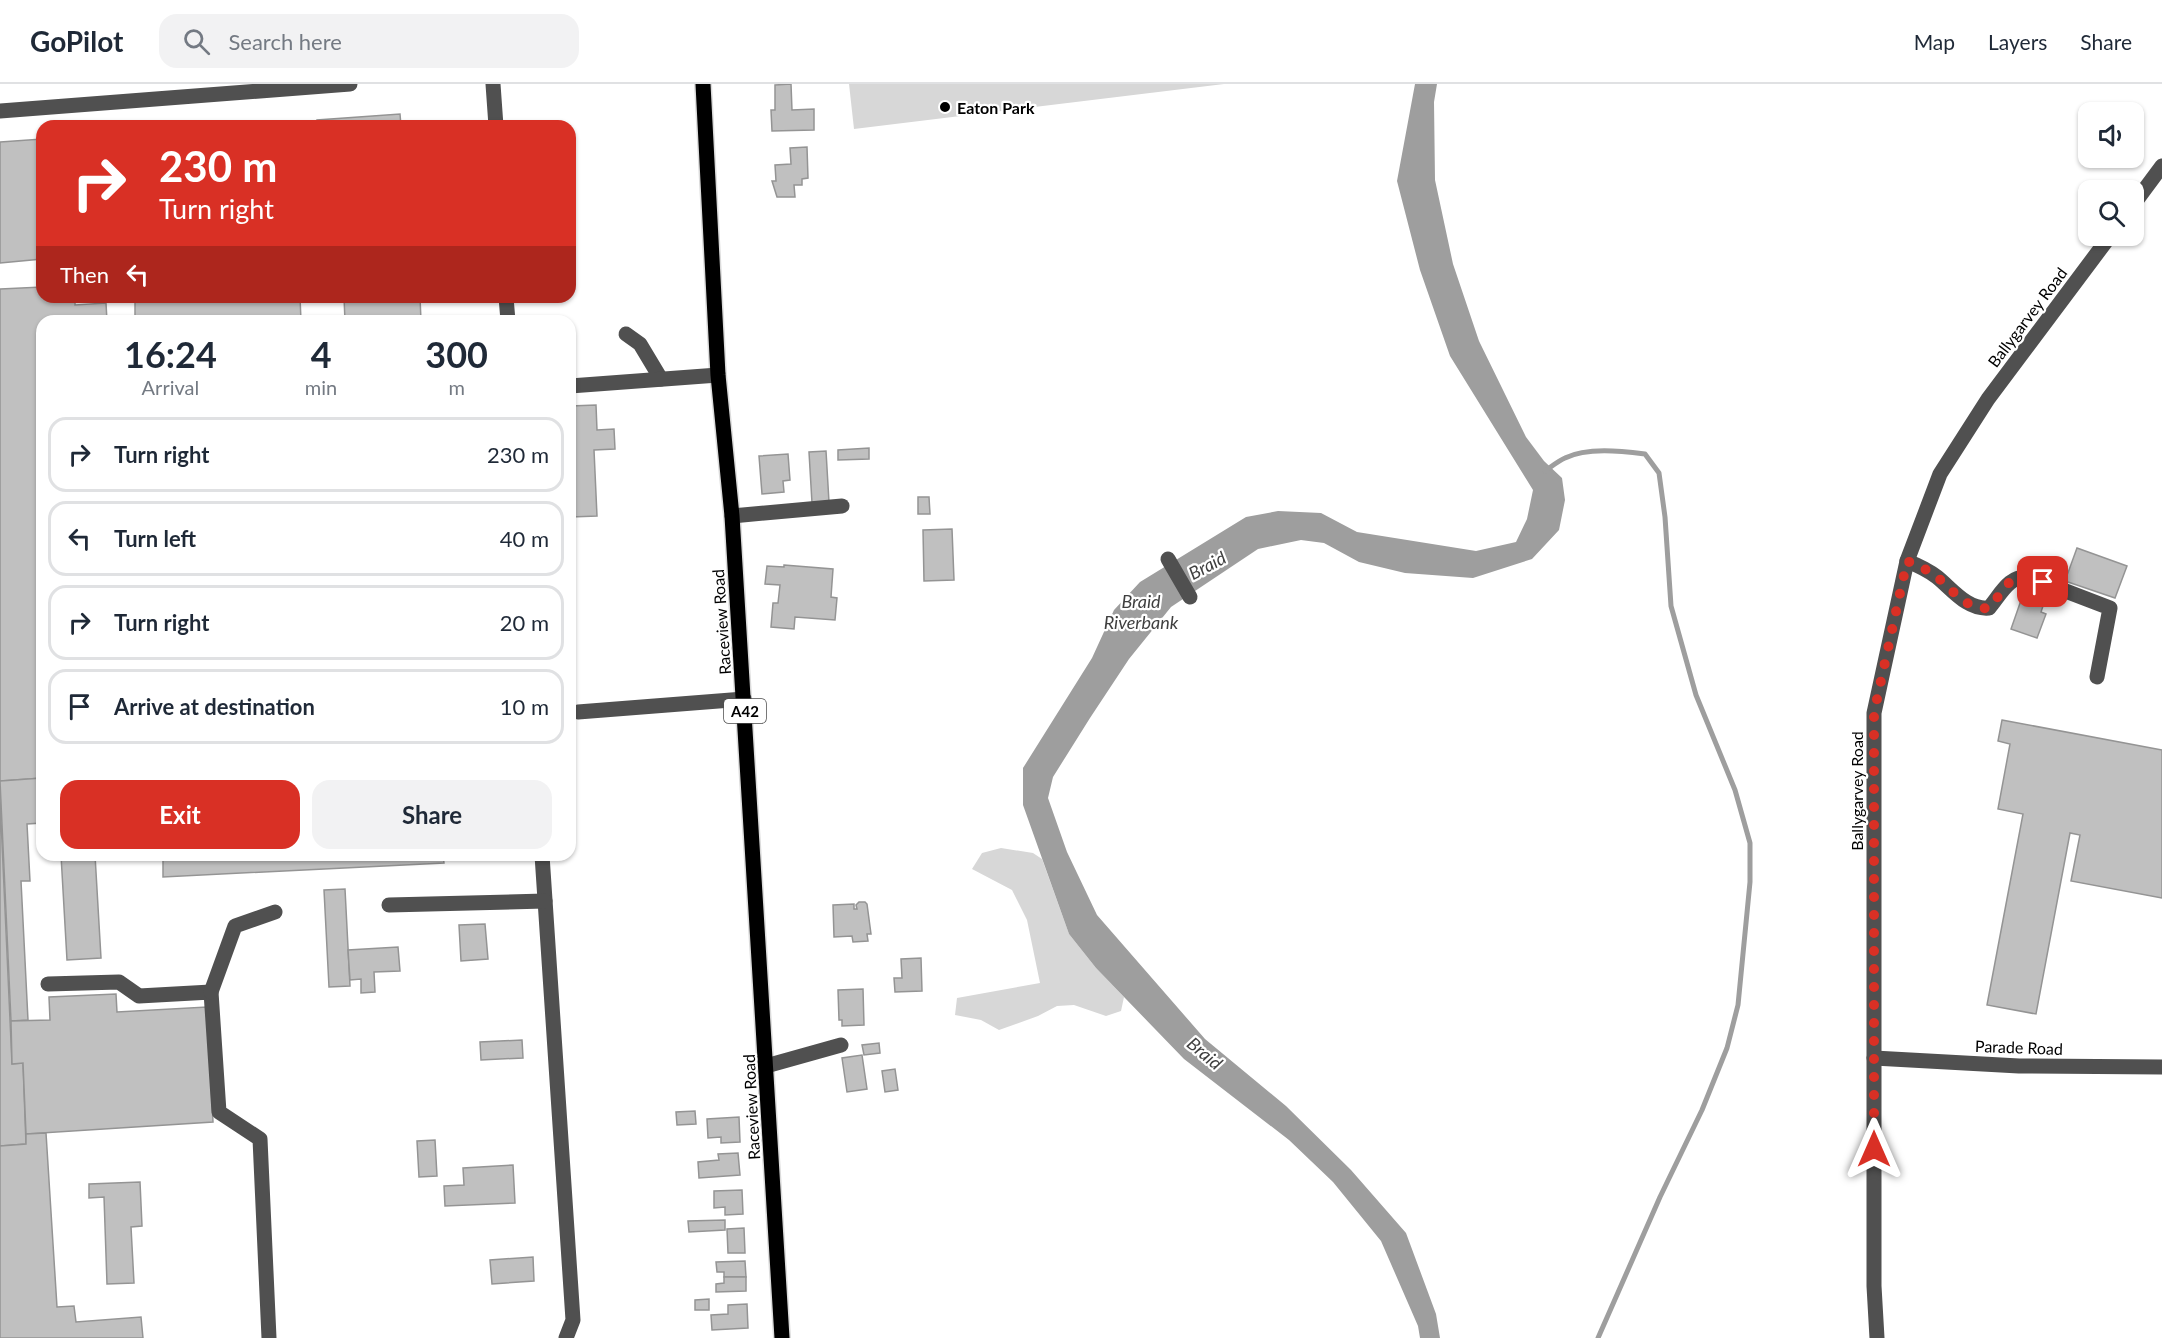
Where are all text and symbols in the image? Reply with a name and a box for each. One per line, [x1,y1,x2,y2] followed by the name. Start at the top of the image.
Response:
[159,14,579,68] search box
[30,24,123,58] text: GoPilot
[180,25,213,58] icon: search
[228,28,342,55] text: Search here
[1914,29,1955,54] text: Map
[1988,29,2047,54] text: Layers
[2080,29,2132,54] text: Share
[957,98,1035,117] place label: Eaton Park
[938,100,952,114] marker: Eaton Park
[2078,102,2144,246] map controls
[2078,102,2144,168] button: sound
[159,141,277,191] text: 230 m
[60,144,138,222] icon: right
[2078,180,2144,246] button: search
[159,192,274,225] text: Turn right
[121,258,154,291] icon: left
[60,261,109,288] text: Then
[1983,264,2071,370] street label: Ballygarvey Road
[124,332,217,376] text: 16:24
[311,332,332,376] text: 4
[425,332,488,376] text: 300
[142,375,199,399] text: Arrival
[305,375,337,399] text: min
[448,375,465,399] text: m
[63,438,96,471] icon: right
[114,441,209,468] text: Turn right
[487,441,549,468] text: 230 m
[63,522,96,555] icon: left
[114,525,196,552] text: Turn left
[500,525,549,552] text: 40 m
[1185,546,1230,584] water label: Braid
[2017,556,2068,607] pin
[2026,565,2059,598] icon: arrive
[708,569,734,675] street label: Raceview Road
[1104,590,1179,633] water label: Braid Riverbank
[63,606,96,639] icon: right
[114,609,209,636] text: Turn right
[500,609,549,636] text: 20 m
[63,690,96,723] icon: arrive
[114,693,315,720] text: Arrive at destination
[500,693,549,720] text: 10 m
[724,699,766,723] road number: A42
[1847,731,1866,851] street label: Ballygarvey Road
[60,780,300,849] button: Exit
[312,780,552,849] button: Share
[1183,1032,1227,1074] water label: Braid
[1975,1036,2063,1058] street label: Parade Road
[739,1054,763,1160] street label: Raceview Road
[1842,1117,1906,1181] position arrow

